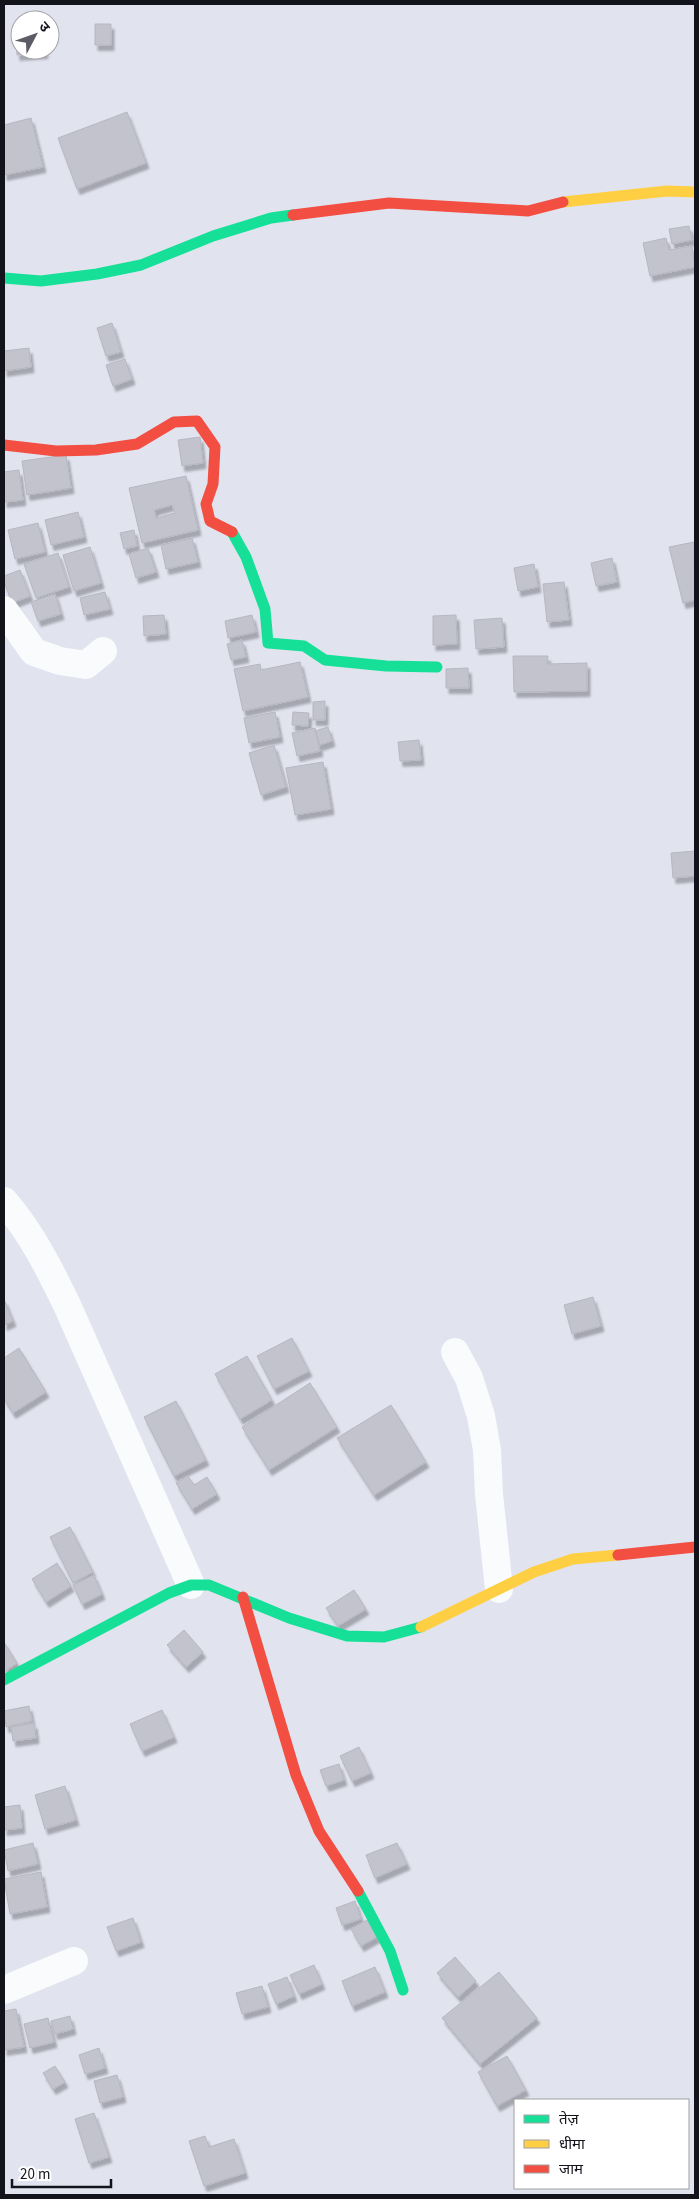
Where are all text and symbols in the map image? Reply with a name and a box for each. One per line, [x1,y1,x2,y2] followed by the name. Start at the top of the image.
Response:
[10,10,60,60] north arrow
[34,17,55,37] text: उ
[514,2099,689,2189] legend
[559,2109,580,2130] text: तेज़
[559,2134,586,2155] text: धीमा
[12,2156,111,2188] scale bar
[559,2159,584,2180] text: जाम
[20,2164,50,2185] text: 20 m

